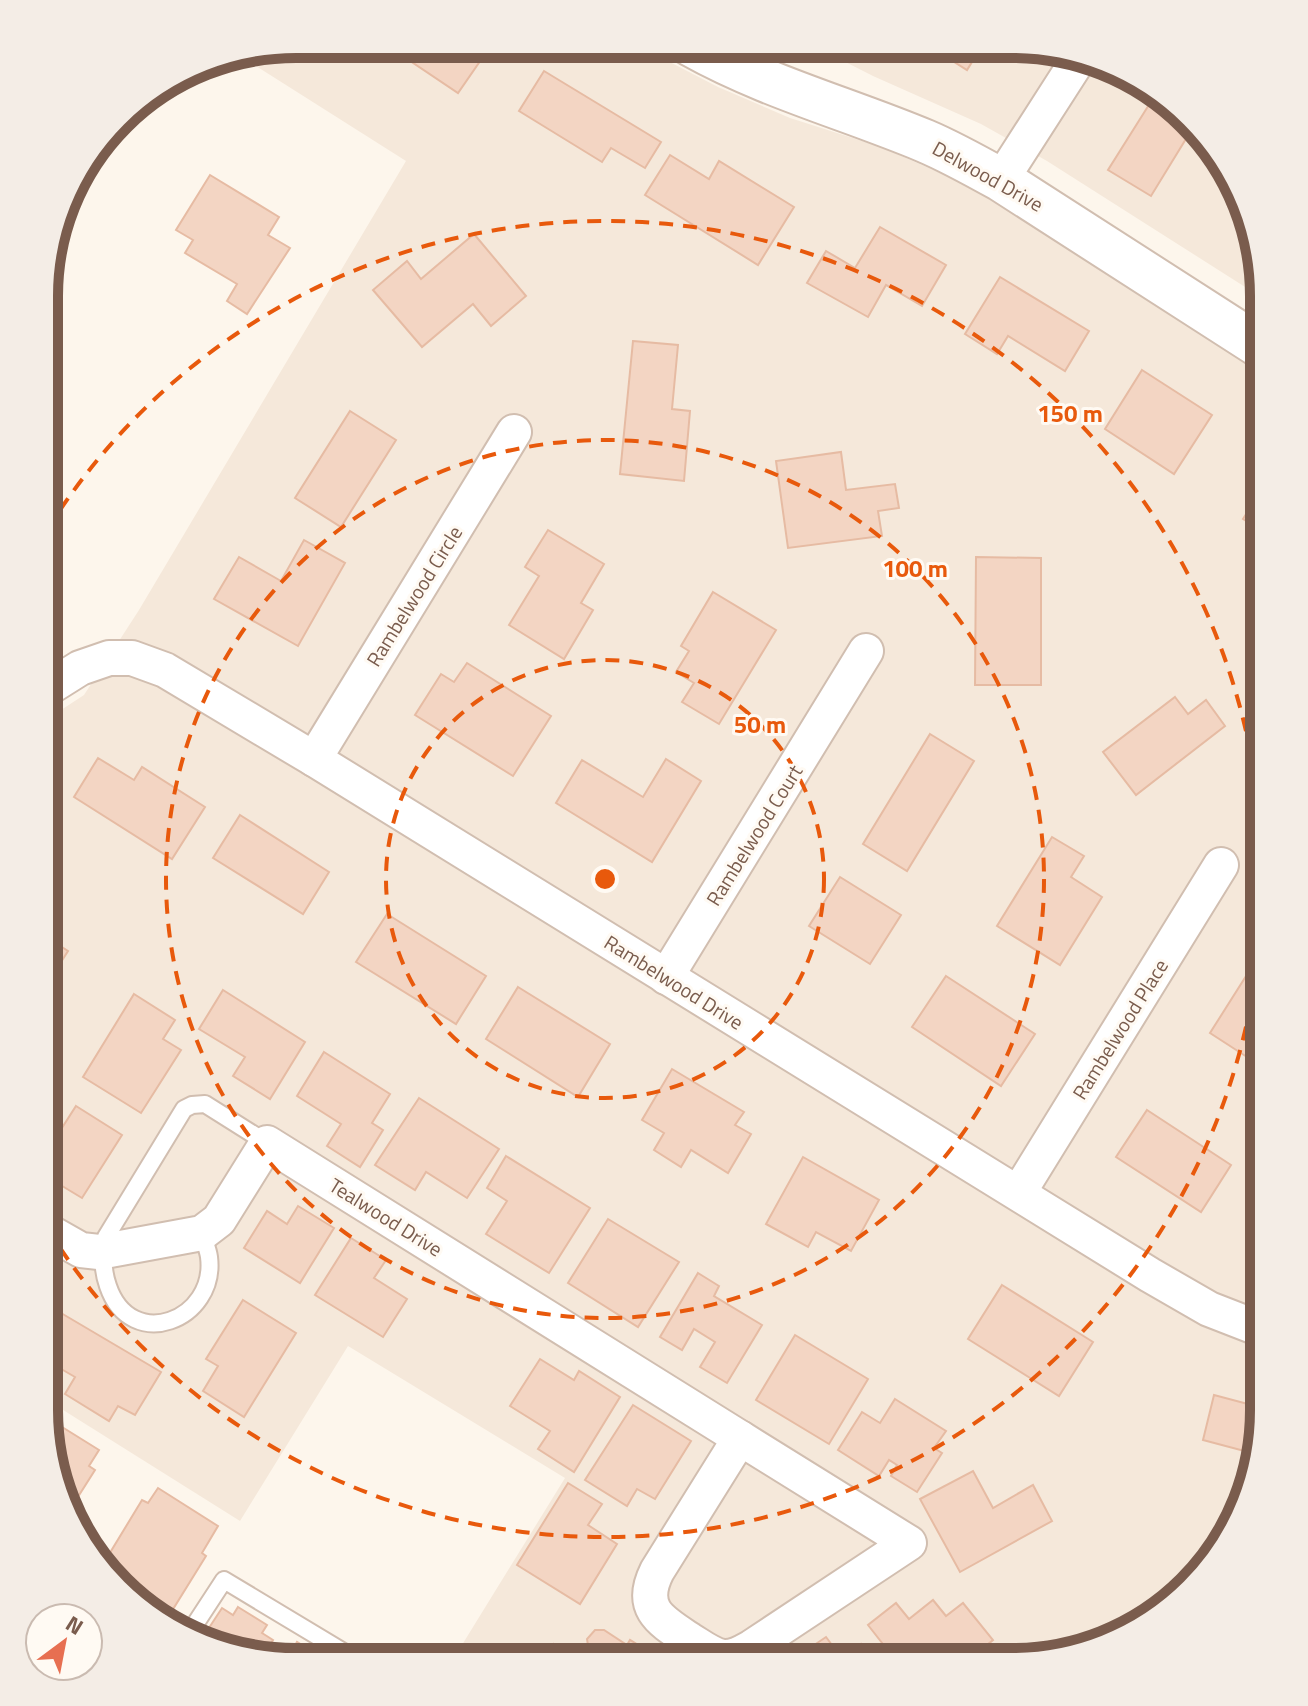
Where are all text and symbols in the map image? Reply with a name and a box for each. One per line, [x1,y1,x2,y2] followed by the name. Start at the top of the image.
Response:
[927,133,1049,219] street label: Delwood Drive
[1037,395,1103,431] text: 150 m
[358,520,470,672] street label: Rambelwood Circle
[882,550,948,586] text: 100 m
[734,706,786,742] text: 50 m
[698,758,810,912] street label: Rambelwood Court
[591,865,619,893] centre of rings
[598,927,750,1037] street label: Rambelwood Drive
[1064,953,1176,1105] street label: Rambelwood Place
[323,1170,449,1264] street label: Tealwood Drive
[24,1602,104,1682] north arrow
[59,1607,90,1643] text: N

